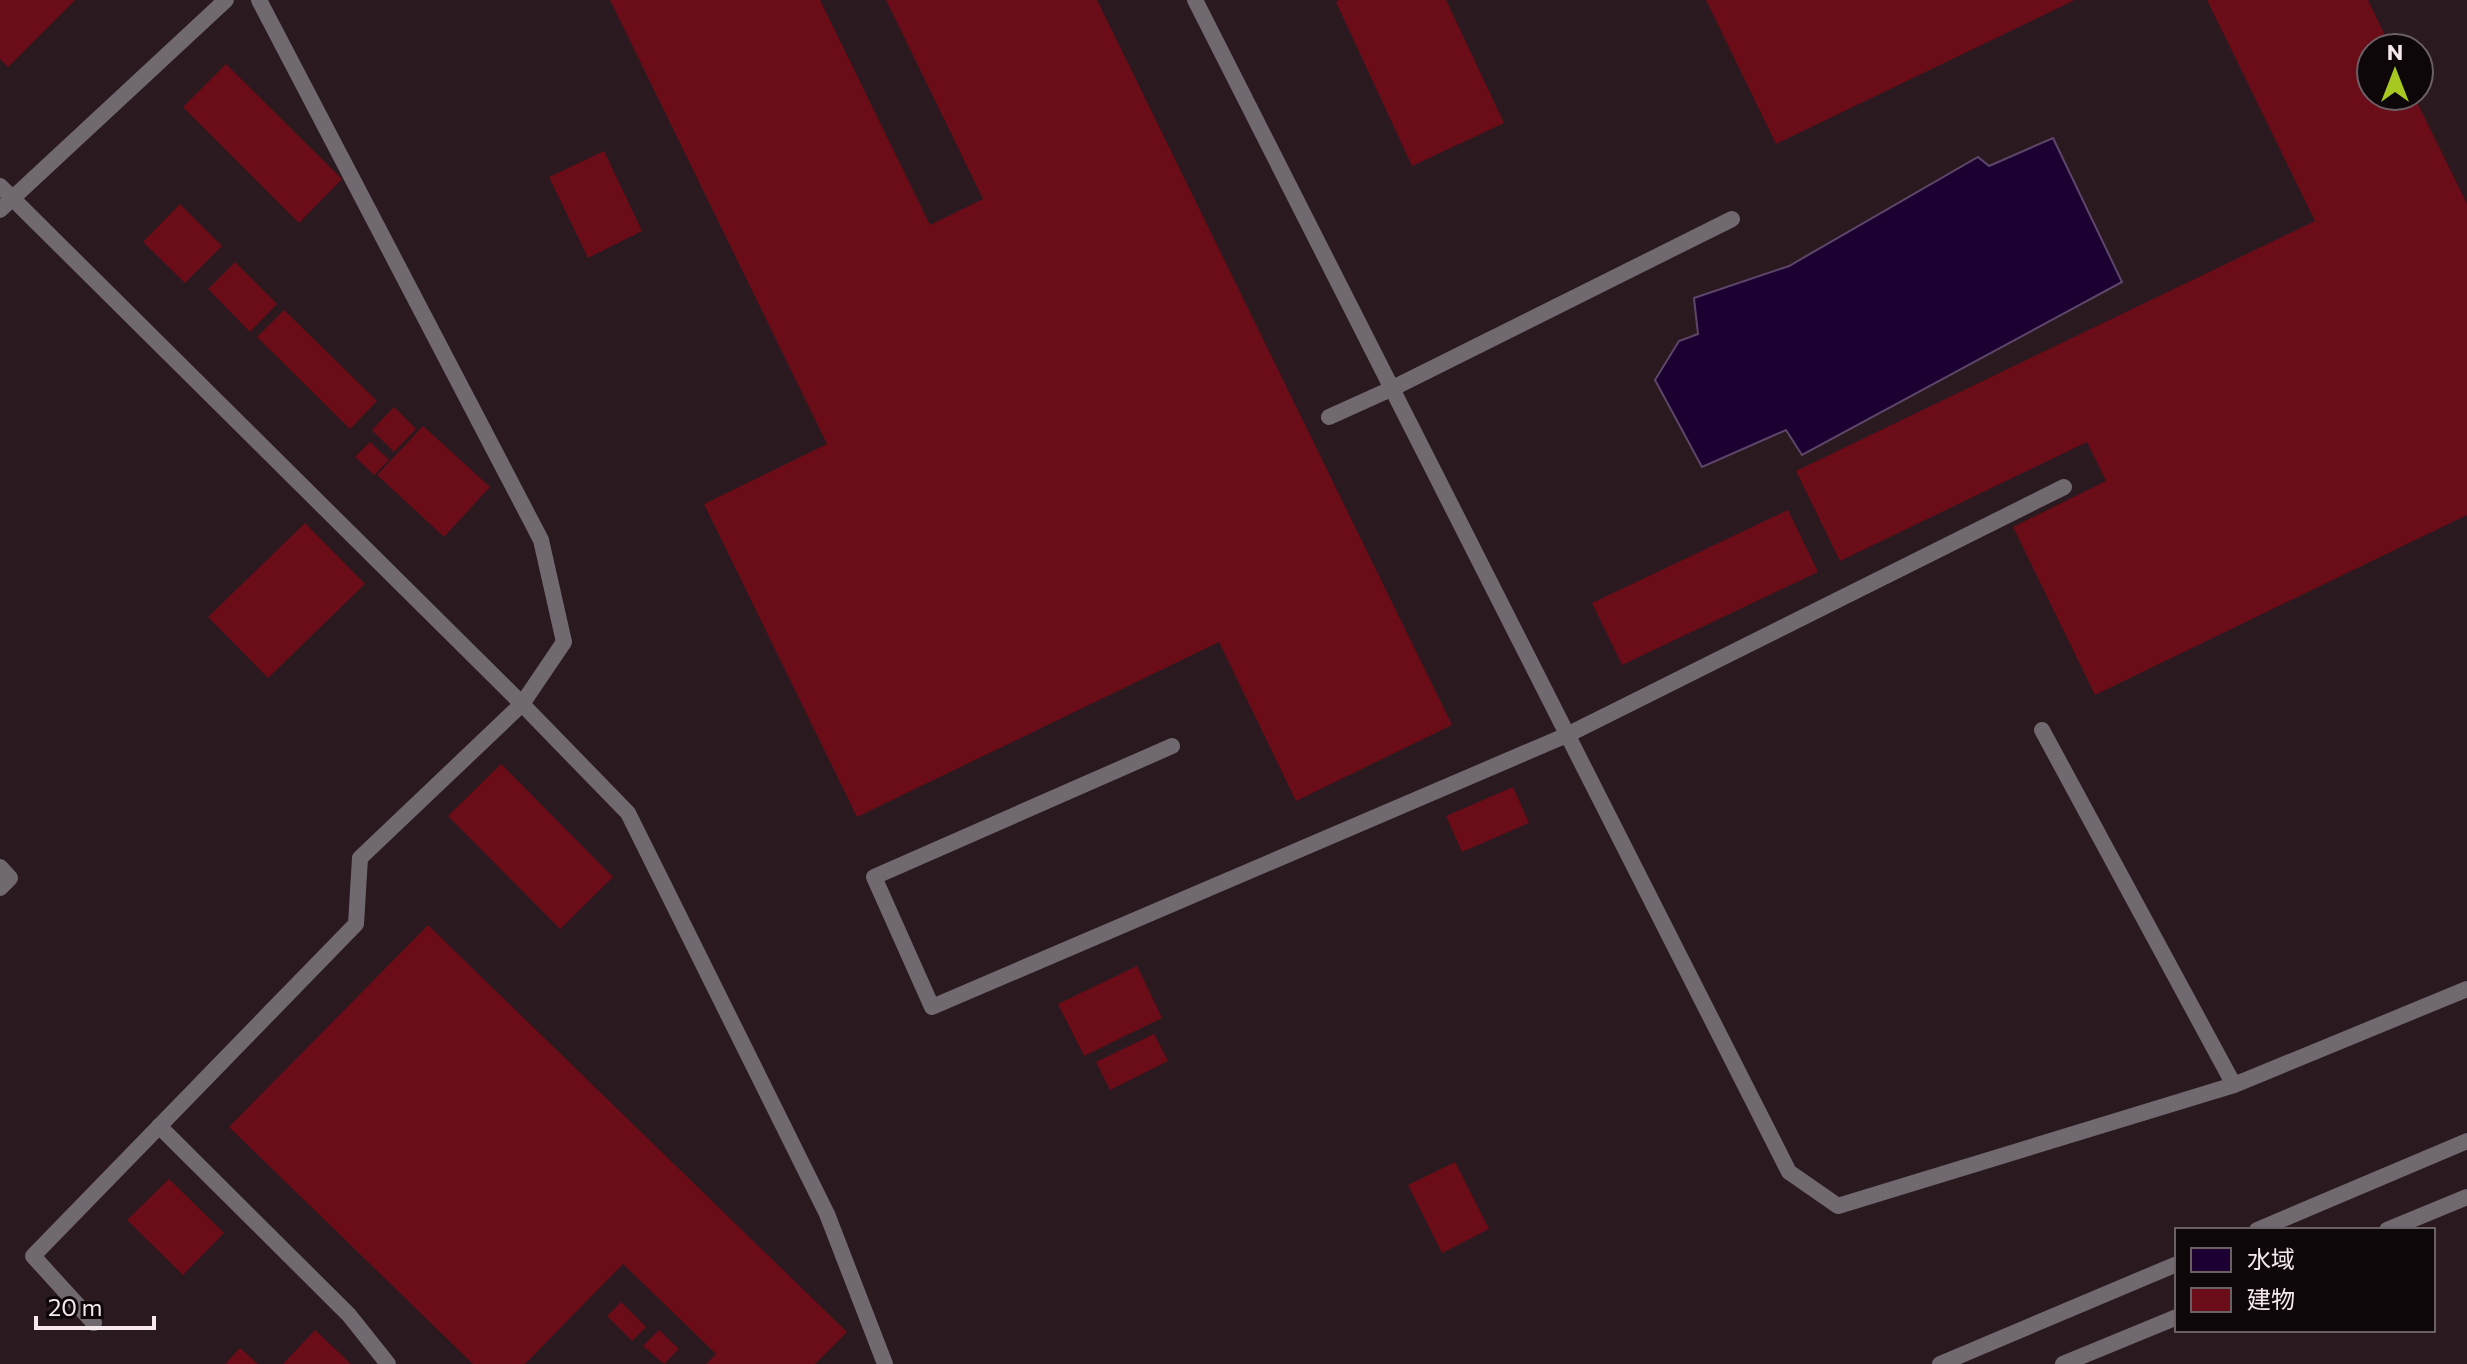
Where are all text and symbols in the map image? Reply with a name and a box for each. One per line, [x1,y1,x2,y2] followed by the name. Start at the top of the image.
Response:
[2355,32,2435,112] north arrow
[2387,38,2403,65] text: N
[2175,1228,2435,1332] legend
[2247,1244,2295,1273] text: 水域
[36,1280,154,1330] scale bar
[2247,1284,2295,1313] text: 建物
[48,1292,102,1321] text: 20 m

